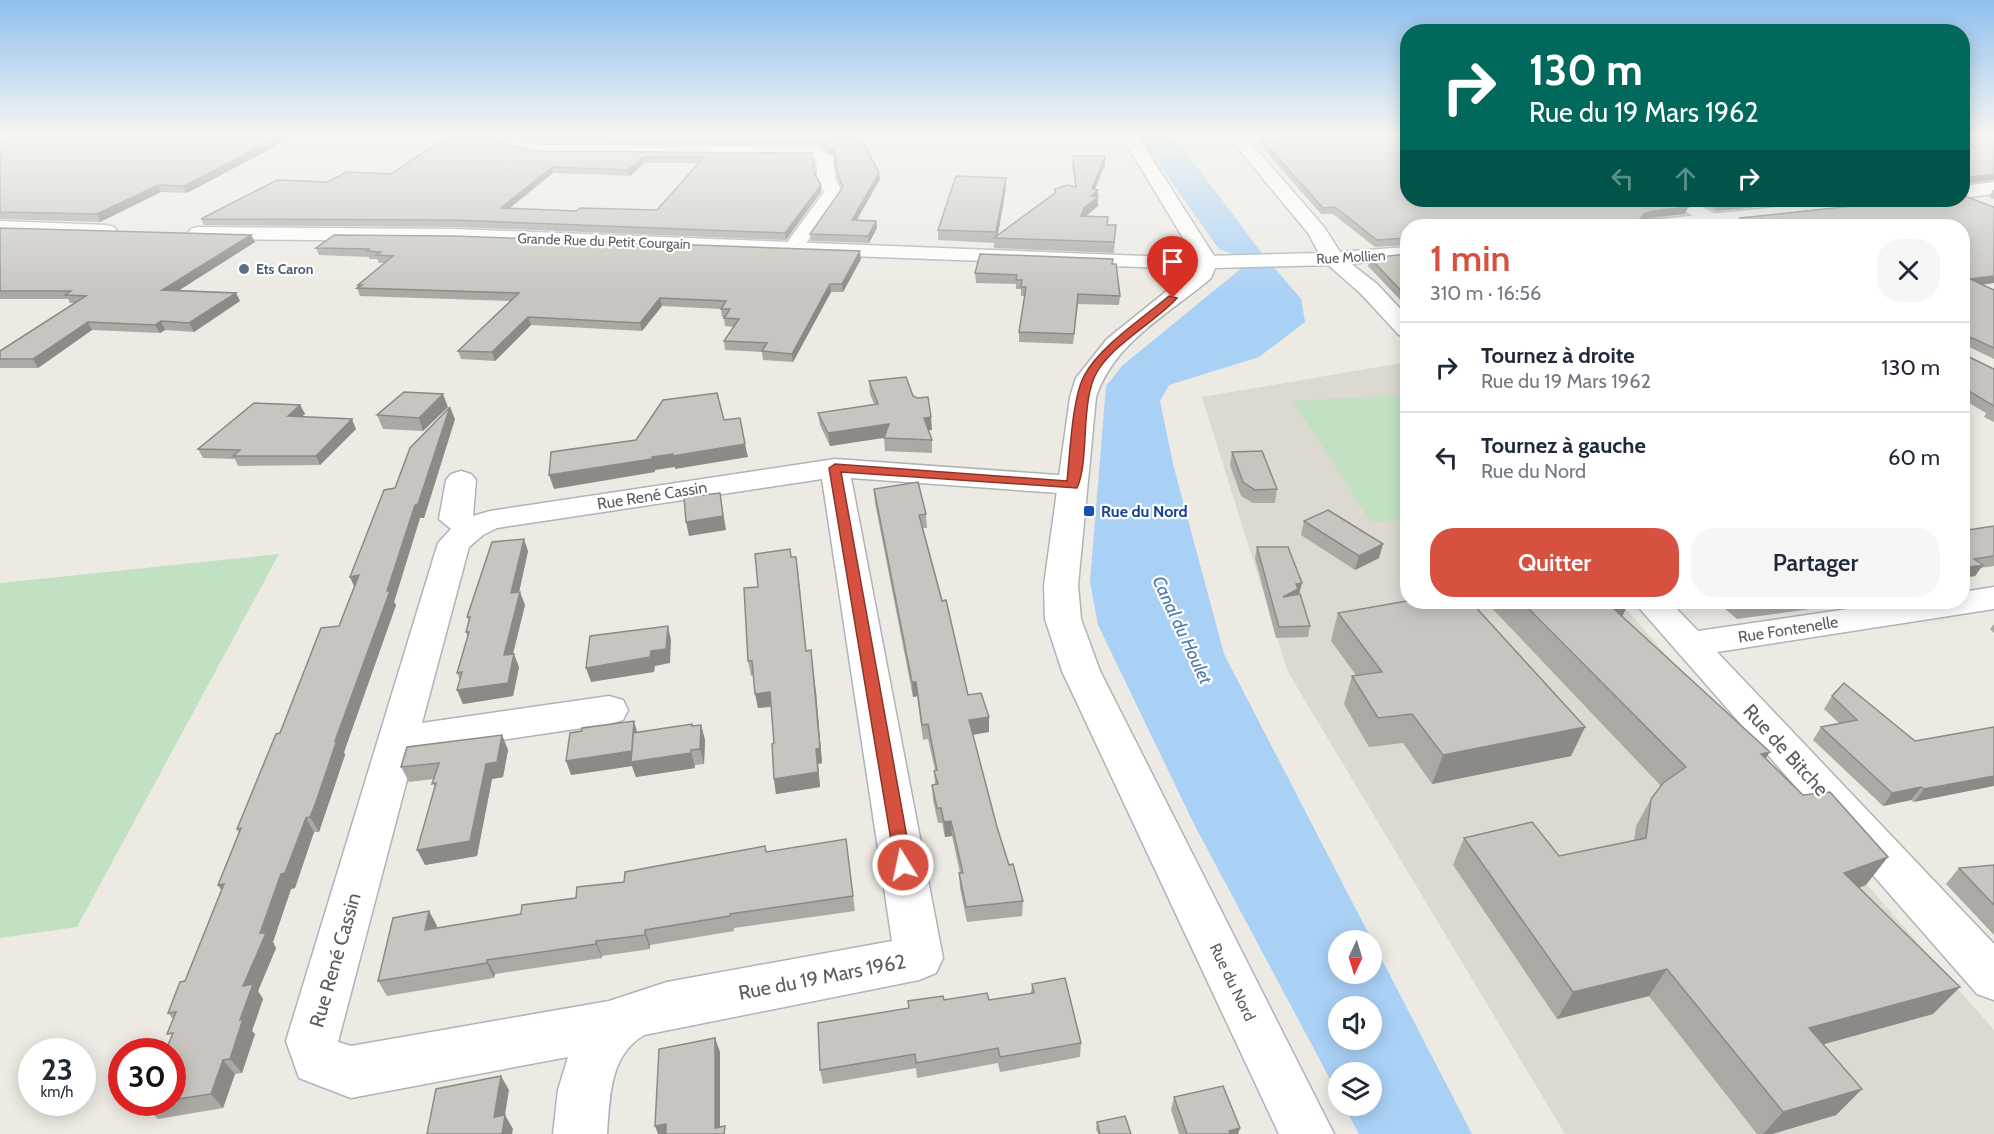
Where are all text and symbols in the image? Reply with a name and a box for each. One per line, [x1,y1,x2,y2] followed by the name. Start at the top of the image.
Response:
[1529,44,1643,96] text: 130 m
[1430,48,1508,126] icon: right
[1529,96,1759,129] text: Rue du 19 Mars 1962
[1606,162,1639,195] icon: left
[1669,162,1702,195] icon: ahead
[1732,162,1765,195] icon: right
[517,229,691,253] street label: Grande Rue du Petit Courgain
[1147,236,1198,298] pin
[1430,236,1510,280] text: 1 min
[1877,239,1940,302] button: close
[1156,245,1189,278] icon: arrive
[1316,246,1386,268] street label: Rue Mollien
[256,260,313,278] place label: Ets Caron
[237,262,251,276] marker: Ets Caron
[1430,281,1541,305] text: 310 m · 16:56
[1481,342,1635,369] text: Tournez à droite
[1430,351,1463,384] icon: right
[1881,354,1940,381] text: 130 m
[1481,369,1651,393] text: Rue du 19 Mars 1962
[1481,432,1646,459] text: Tournez à gauche
[1430,441,1463,474] icon: left
[1888,444,1940,471] text: 60 m
[1481,459,1586,483] text: Rue du Nord
[596,477,708,514] street label: Rue René Cassin
[1101,502,1188,521] place label: Rue du Nord
[1082,504,1096,518] marker: Rue du Nord
[1430,528,1679,597] button: Quitter
[1691,528,1940,597] button: Partager
[1147,572,1217,688] water label: Canal du Houlet
[1737,612,1840,647] street label: Rue Fontenelle
[1738,699,1834,801] street label: Rue de Bitche
[871,833,935,897] position arrow
[304,890,366,1030] street label: Rue René Cassin
[1328,930,1382,984] north arrow
[1328,930,1382,1116] map controls
[1206,940,1260,1024] street label: Rue du Nord
[736,949,908,1005] street label: Rue du 19 Mars 1962
[1328,996,1382,1050] button: sound
[108,1038,186,1116] speed limit sign: 30
[41,1051,73,1088] text: 23
[1328,1062,1382,1116] button: layers
[41,1083,73,1101] text: km/h

